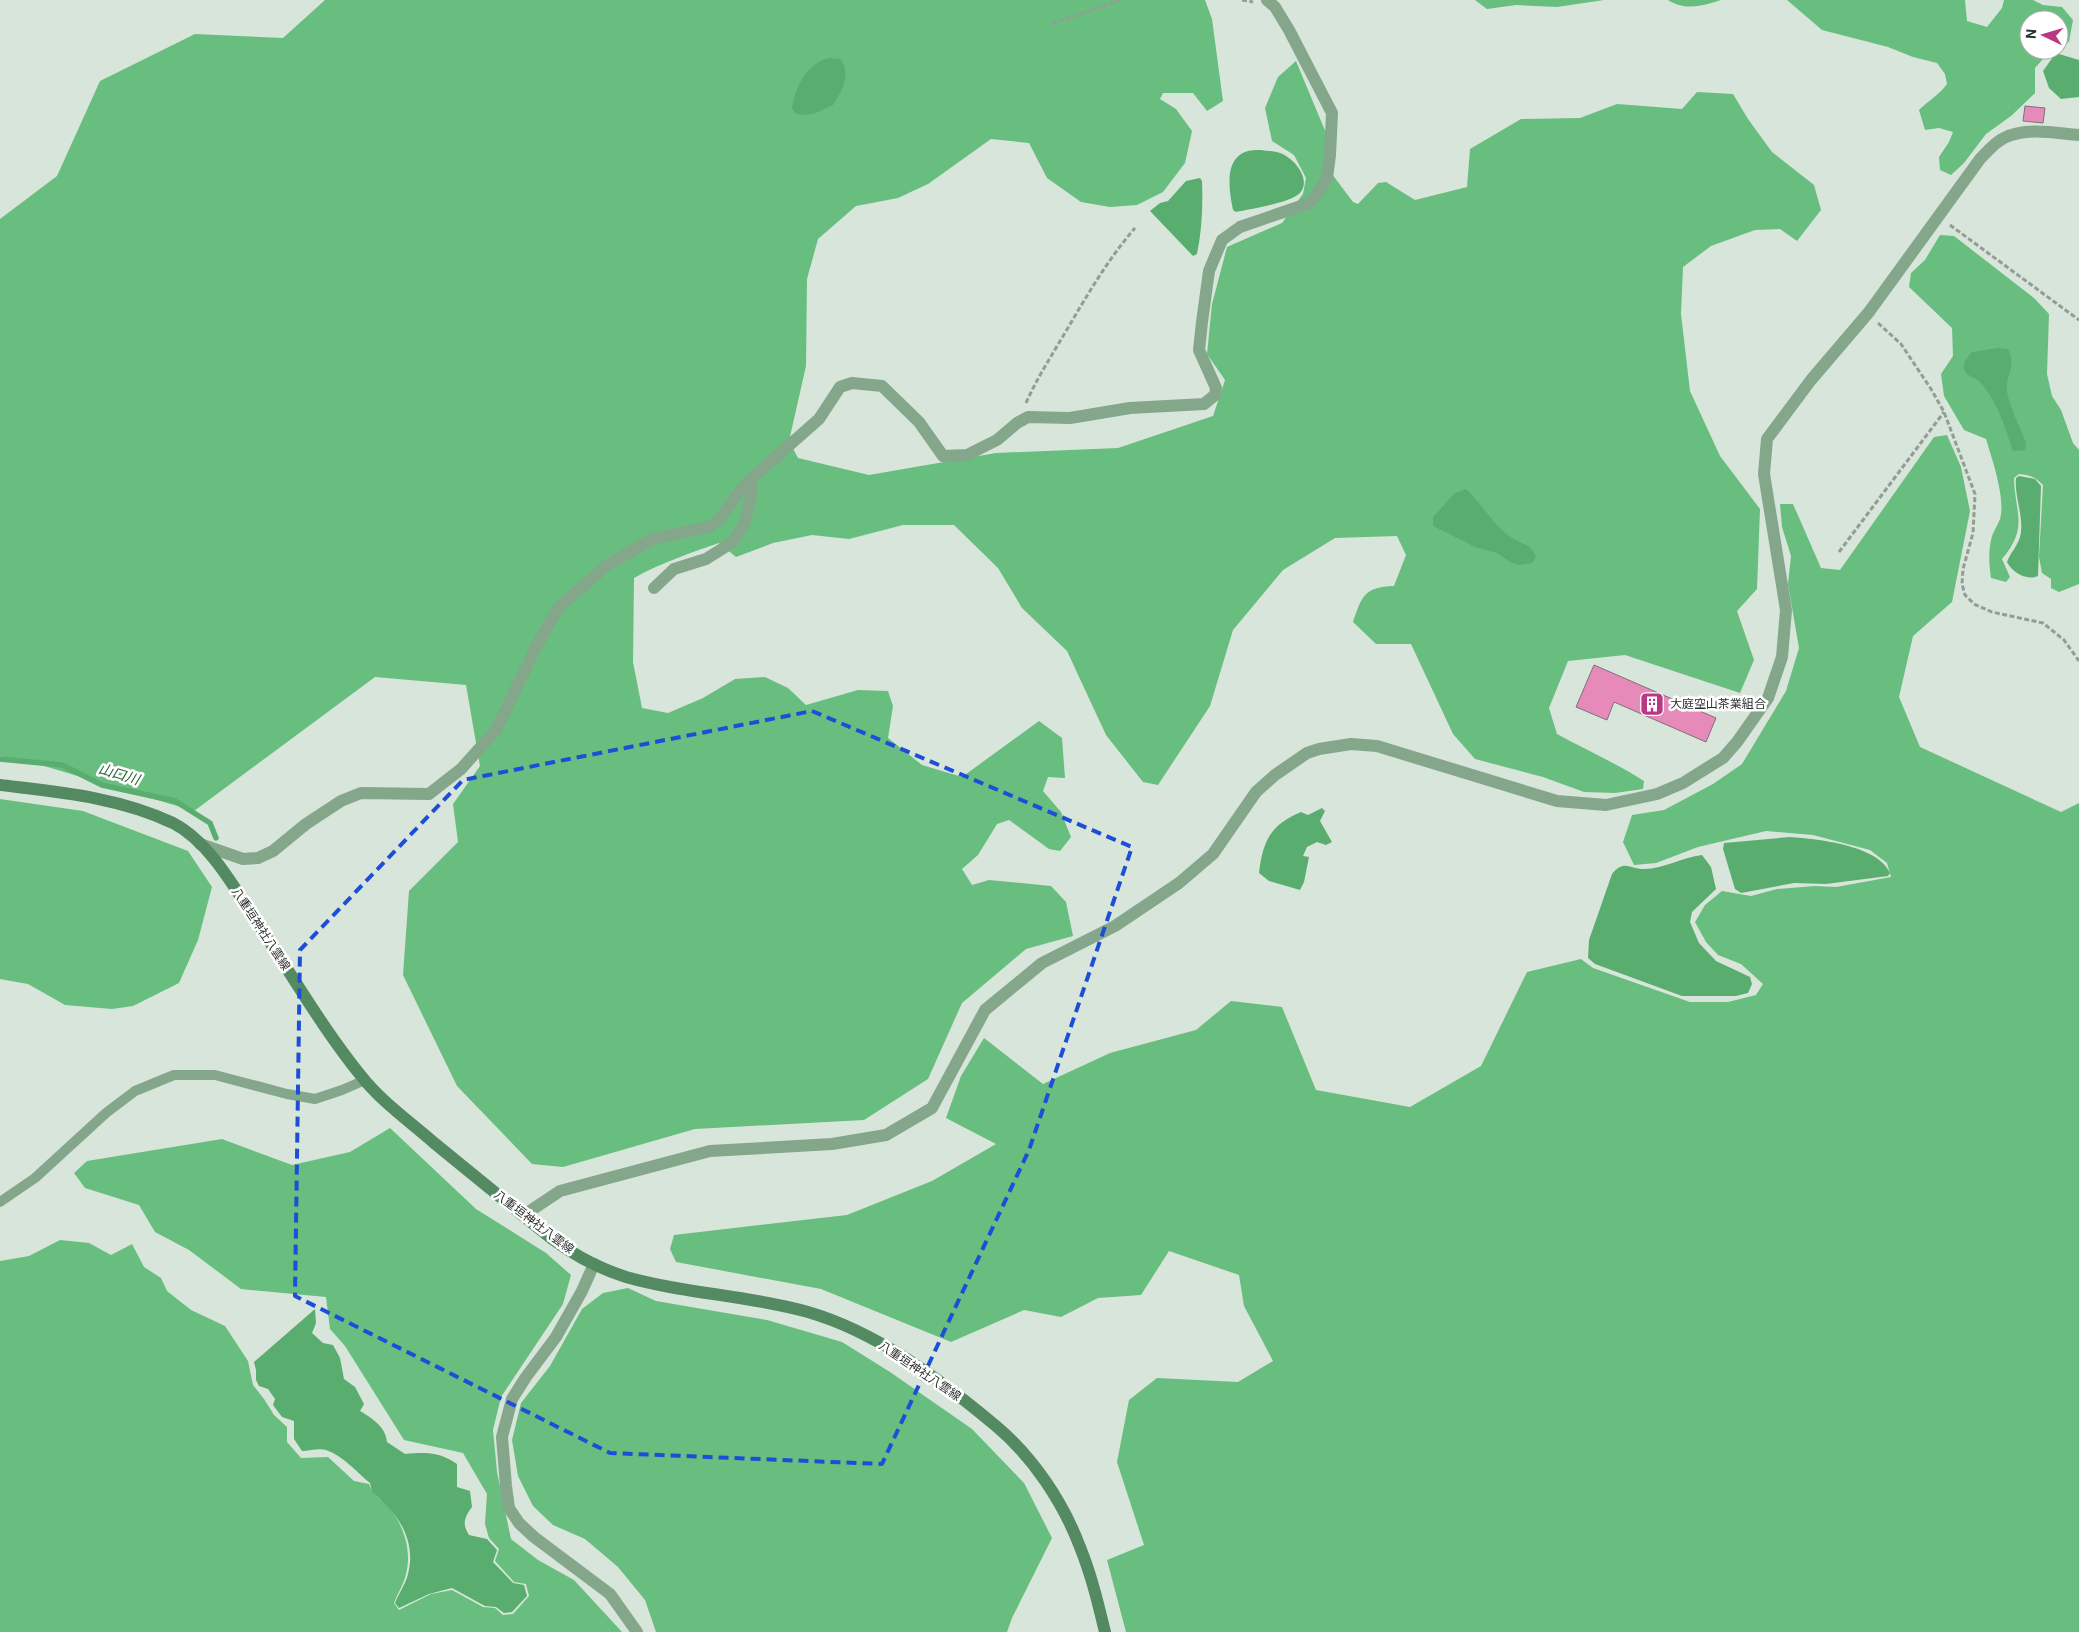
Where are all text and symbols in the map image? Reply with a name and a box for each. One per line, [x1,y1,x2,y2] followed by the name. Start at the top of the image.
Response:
[2019,10,2069,60] north arrow
[2023,28,2039,39] text: N
[1639,691,1665,717] building icon: 大庭空山茶業組合
[1670,697,1766,711] place label: 大庭空山茶業組合
[97,760,143,788] water label: 山口川
[229,885,293,973] street label: 八重垣神社八雲線
[491,1188,577,1256] street label: 八重垣神社八雲線
[876,1338,964,1404] street label: 八重垣神社八雲線

